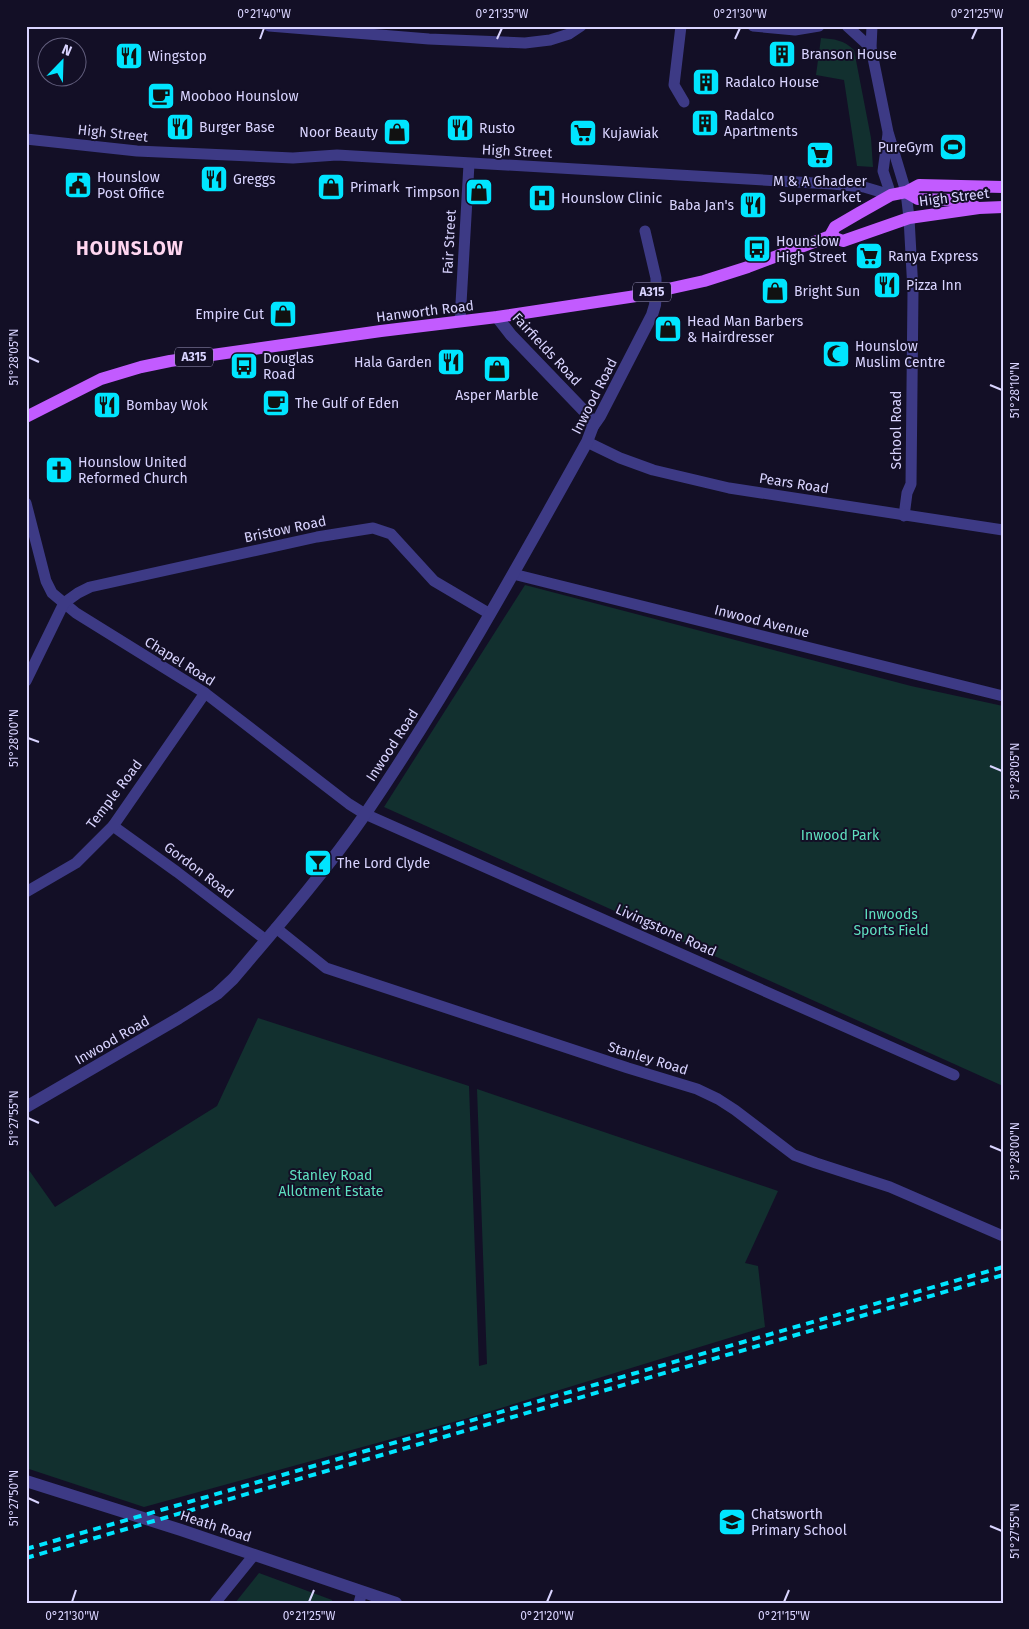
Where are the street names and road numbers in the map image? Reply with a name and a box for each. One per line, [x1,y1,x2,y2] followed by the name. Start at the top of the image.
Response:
[77,121,150,146] street label: High Street
[481,141,554,162] street label: High Street
[918,185,991,210] street label: High Street
[439,208,460,275] street label: Fair Street
[633,282,671,302] road number: A315
[375,297,475,326] street label: Hanworth Road
[508,309,585,389] street label: Fairfields Road
[175,348,213,367] road number: A315
[568,355,621,437] street label: Inwood Road
[888,391,905,469] street label: School Road
[758,470,830,497] street label: Pears Road
[243,512,328,546] street label: Bristow Road
[713,601,811,641] street label: Inwood Avenue
[141,633,218,690] street label: Chapel Road
[363,706,422,785] street label: Inwood Road
[83,756,146,832] street label: Temple Road
[161,839,237,902] street label: Gordon Road
[613,901,719,960] street label: Livingstone Road
[72,1012,152,1069] street label: Inwood Road
[606,1038,690,1079] street label: Stanley Road
[178,1507,254,1546] street label: Heath Road

